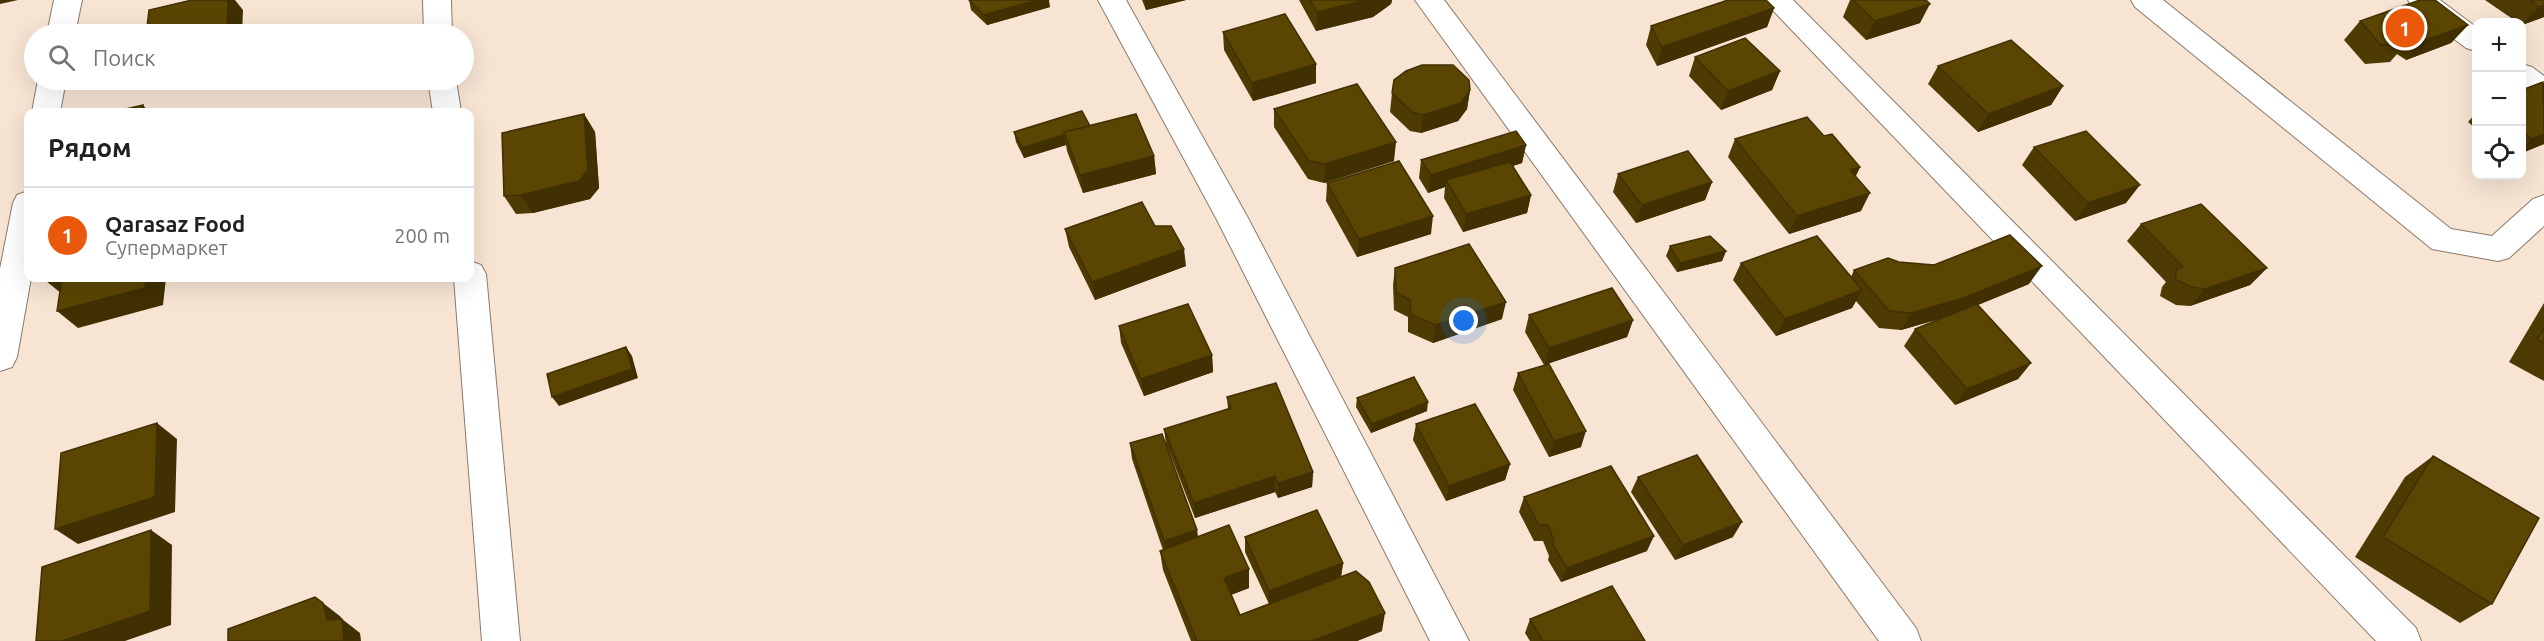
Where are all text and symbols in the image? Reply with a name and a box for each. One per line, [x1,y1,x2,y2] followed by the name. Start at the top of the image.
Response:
[2386,6,2424,51] pin: 1
[2472,18,2526,180] map controls
[2472,18,2526,72] button: +
[24,24,474,90] search box
[45,41,78,74] icon: search
[93,45,156,70] text: Поиск
[2472,72,2526,126] button: −
[2472,126,2526,180] button: locate
[48,133,132,162] text: Рядом
[105,211,245,236] text: Qarasaz Food
[62,224,73,247] text: 1
[394,224,450,247] text: 200 m
[105,236,228,259] text: Супермаркет
[1449,306,1478,335] your location

